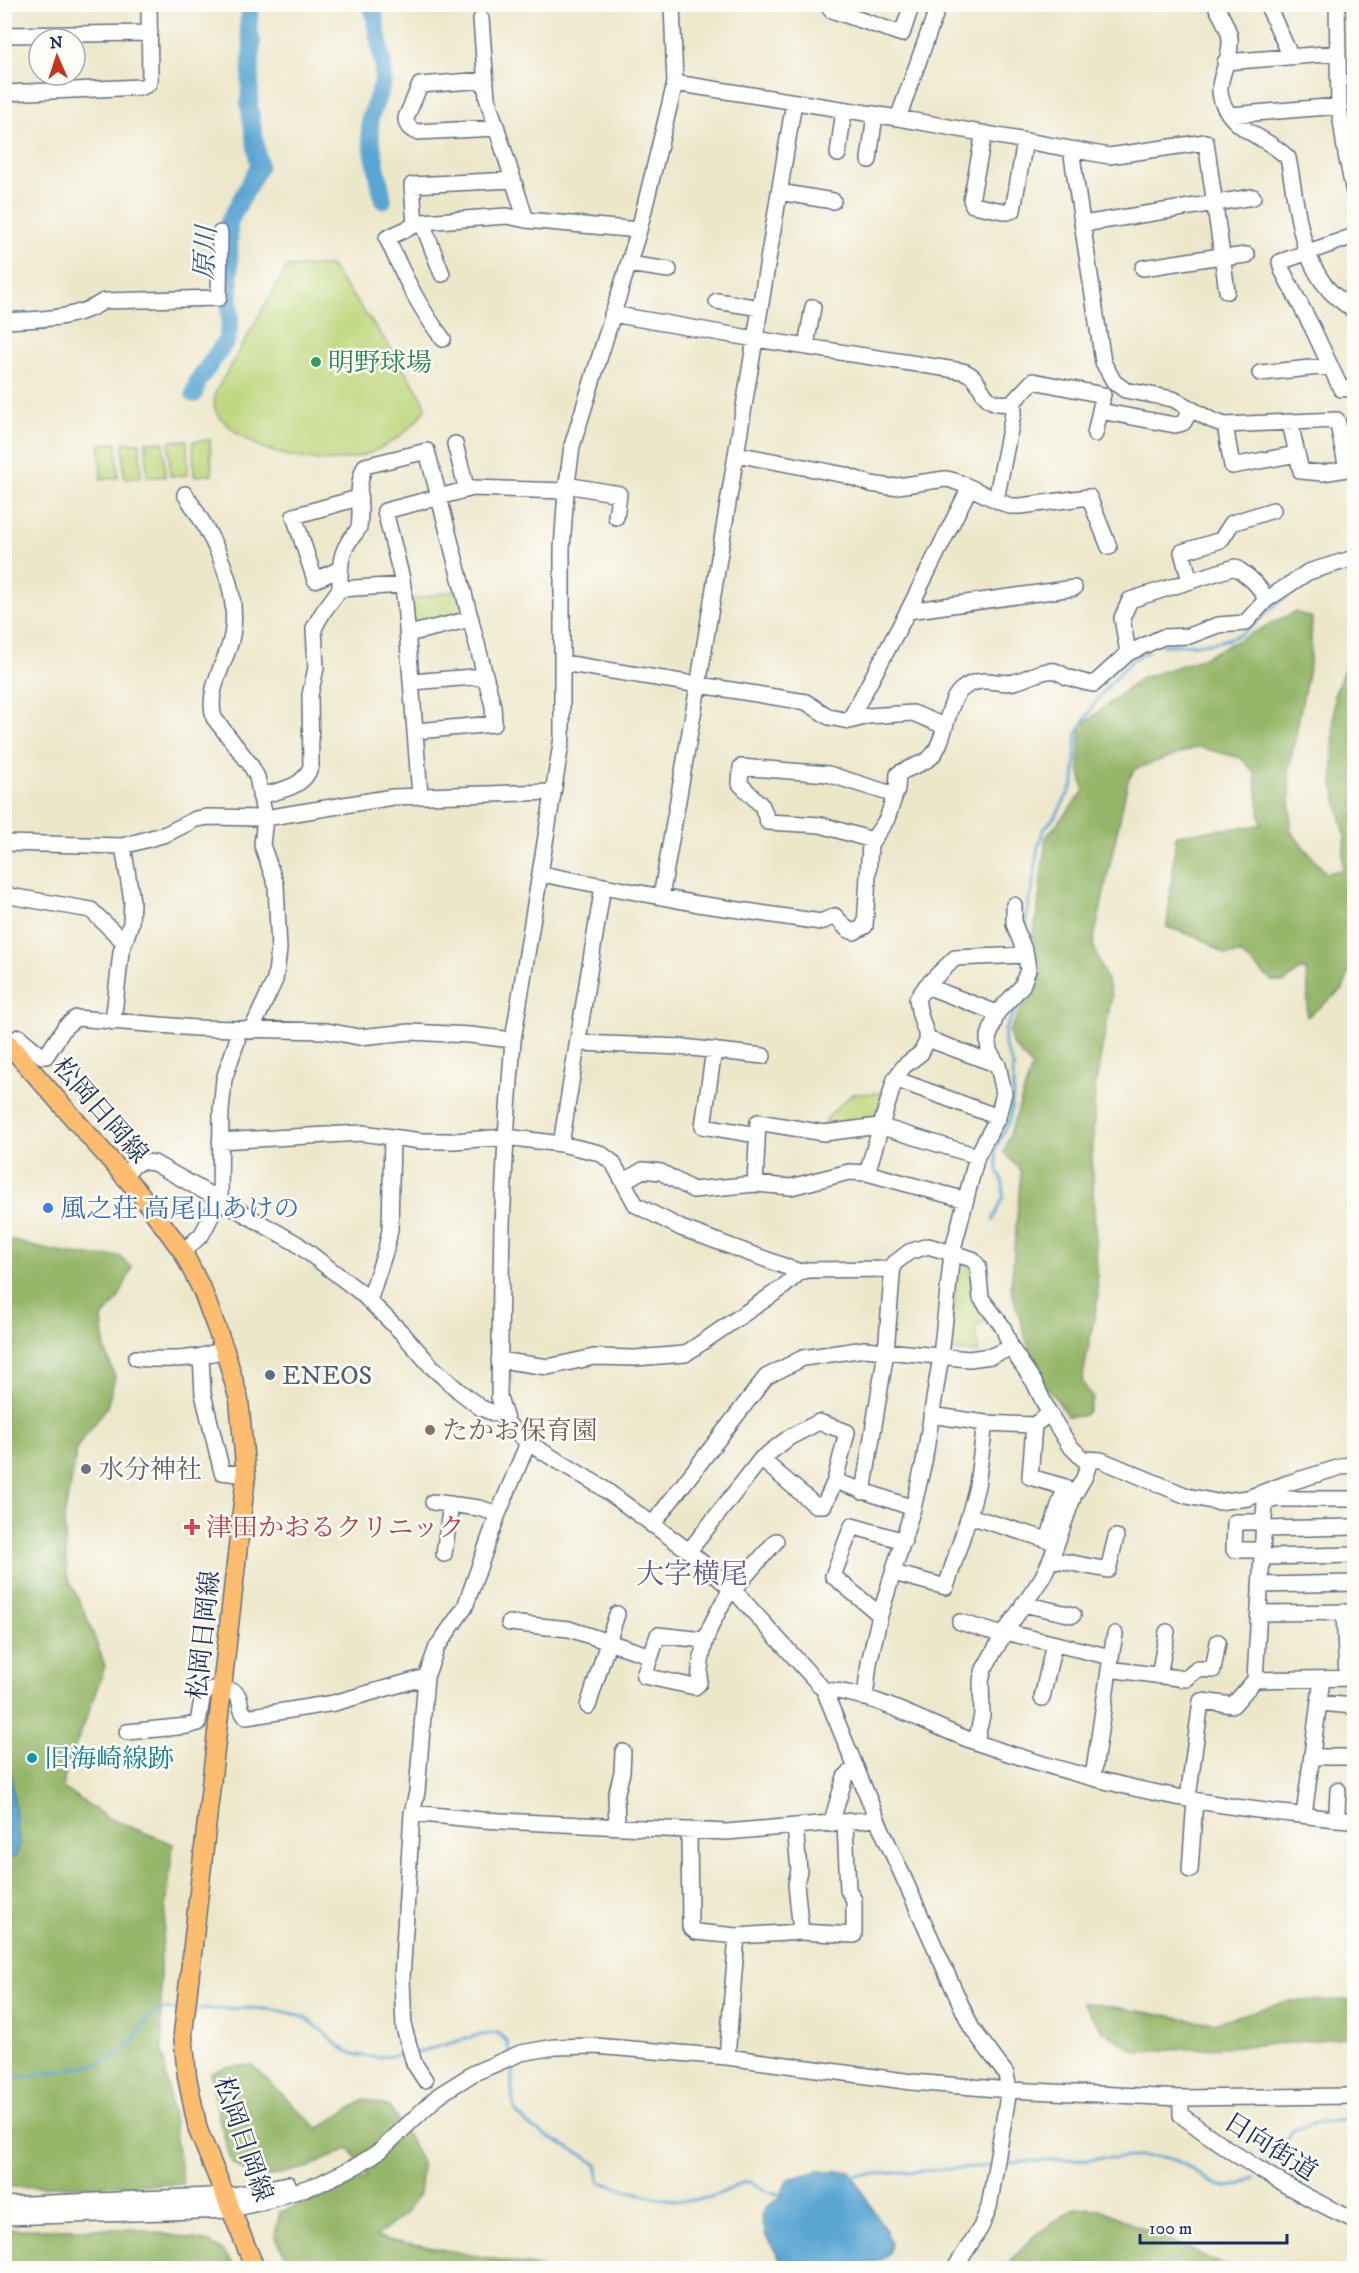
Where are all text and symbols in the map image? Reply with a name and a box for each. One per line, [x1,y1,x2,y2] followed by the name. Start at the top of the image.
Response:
[27,27,87,87] north arrow
[49,33,63,53] text: N
[188,222,225,281] water label: 原川
[328,347,432,380] place label: 明野球場
[309,355,323,369] marker: 明野球場
[45,1051,155,1171] street label: 松岡日岡線
[60,1193,300,1226] place label: 風之荘 高尾山あけの
[41,1201,55,1215] marker: 風之荘 高尾山あけの
[282,1360,372,1393] place label: ENEOS
[263,1368,277,1382] marker: ENEOS
[442,1415,598,1448] place label: たかお保育園
[423,1423,437,1437] marker: たかお保育園
[98,1454,202,1487] place label: 水分神社
[79,1462,93,1476] marker: 水分神社
[206,1512,464,1545] place label: 津田かおるクリニック
[183,1518,201,1536] marker: 津田かおるクリニック
[636,1557,748,1592] district label: 大字横尾
[181,1569,228,1702] street label: 松岡日岡線
[44,1743,174,1776] place label: 旧海崎線跡
[25,1751,39,1765] marker: 旧海崎線跡
[206,2073,279,2206] street label: 松岡日岡線
[1217,2106,1323,2189] street label: 日向街道
[1140,2207,1287,2245] scale bar
[1149,2218,1192,2240] text: 100 m

